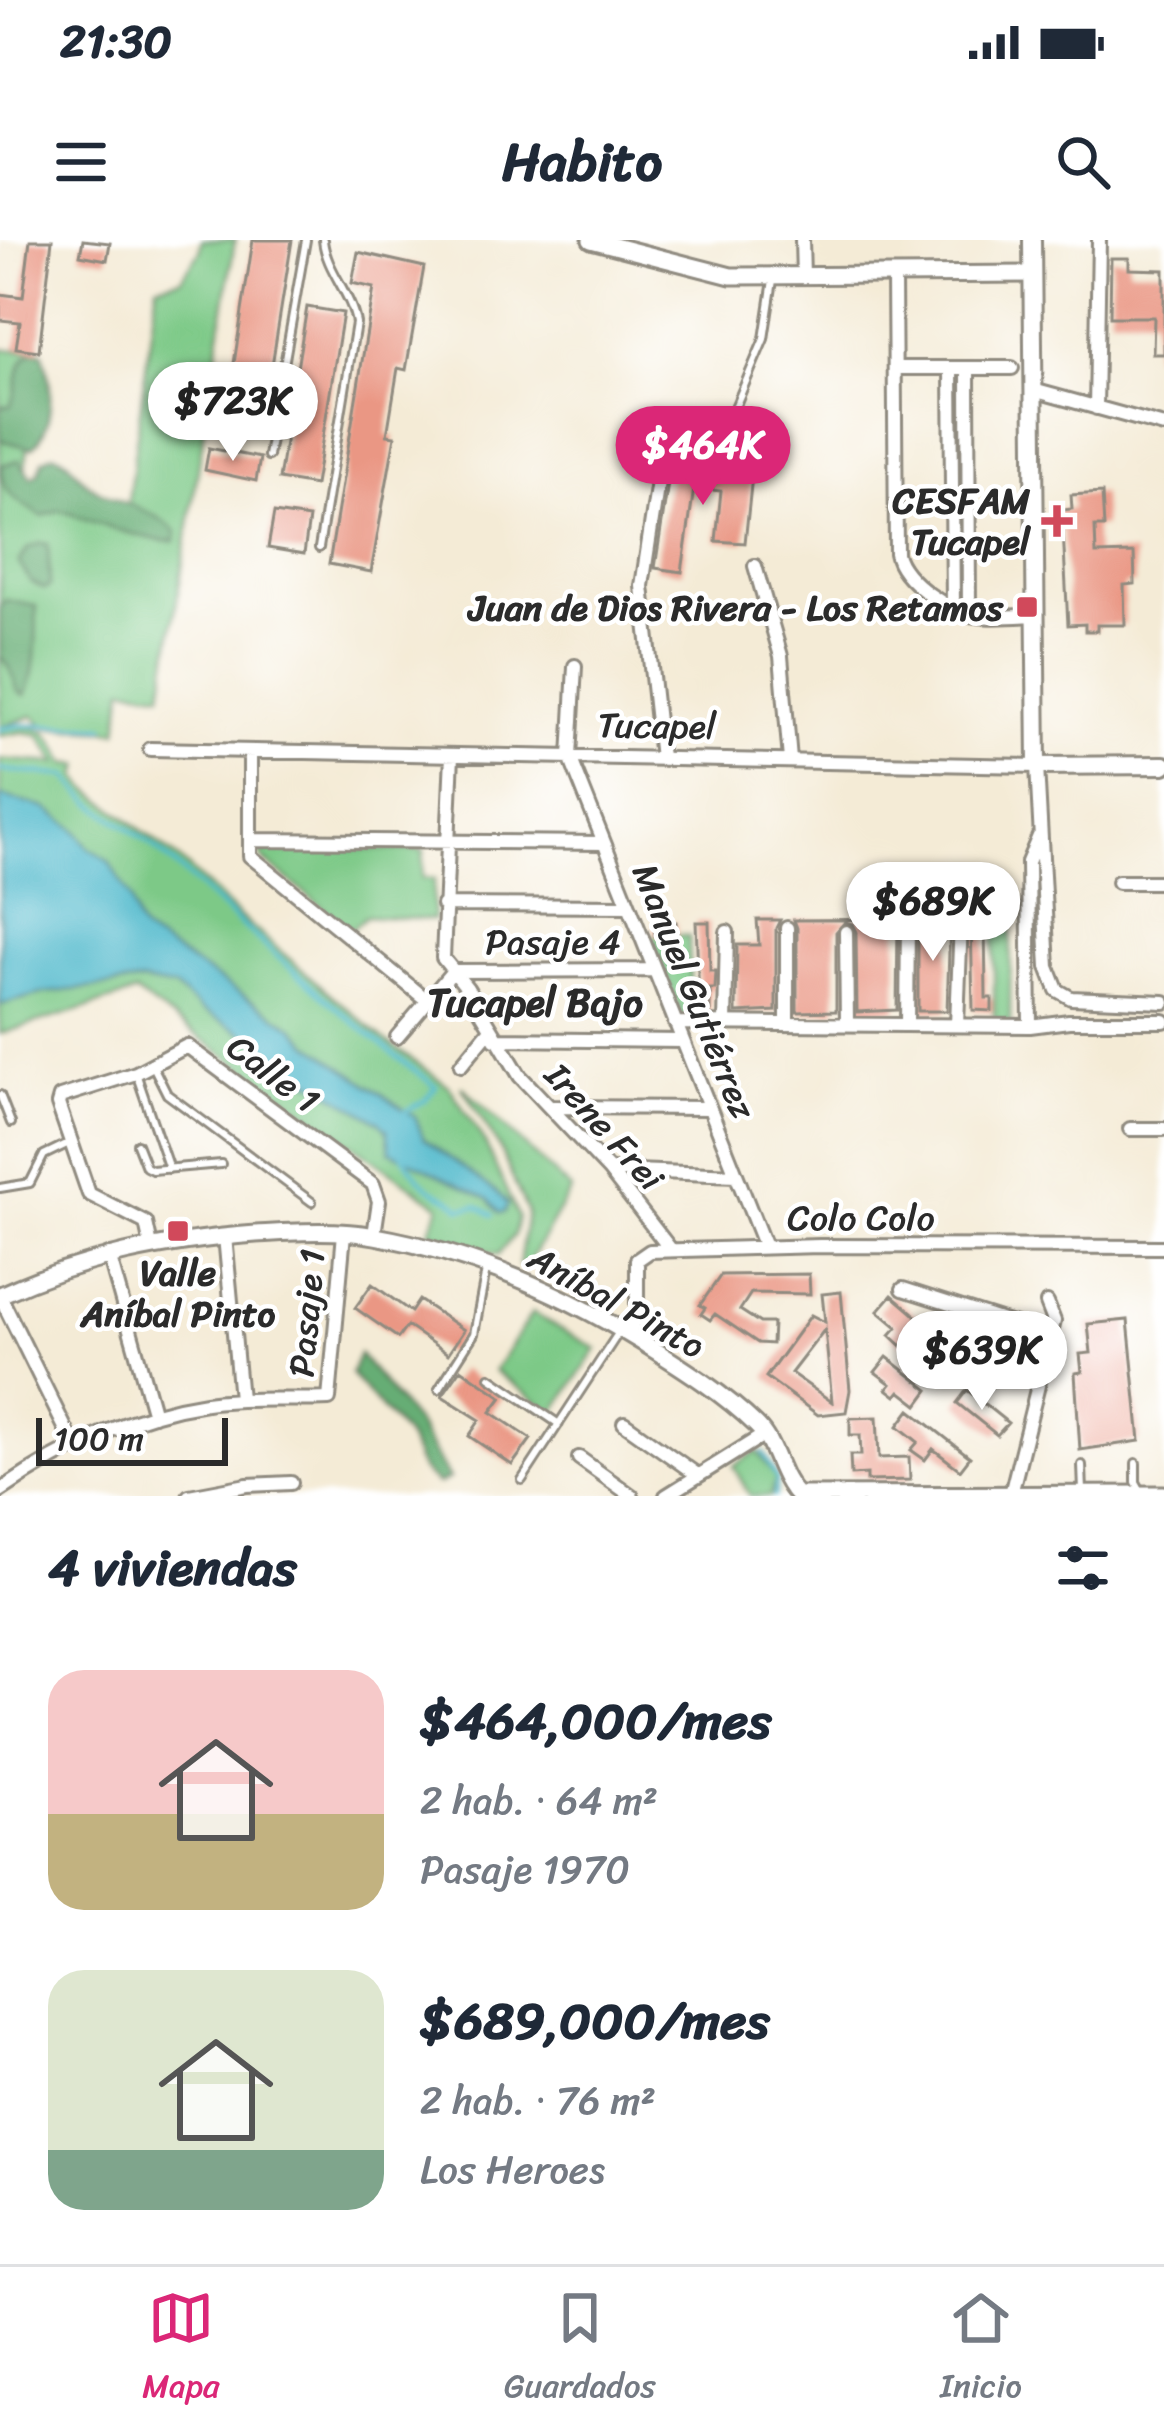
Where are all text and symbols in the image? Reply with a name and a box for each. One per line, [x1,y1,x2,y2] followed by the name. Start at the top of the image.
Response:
[60,2,172,82] text: 21:30
[502,114,662,210] text: Habito
[48,129,114,195] icon: menu
[1050,129,1116,195] icon: search
[149,362,317,464] pin: $723K
[175,366,291,435] text: $723K
[619,406,787,508] pin: $464K
[643,410,763,479] text: $464K
[892,469,1032,574] place label: CESFAM Tucapel
[1041,505,1073,537] marker: CESFAM Tucapel
[467,576,1004,640] place label: Juan de Dios Rivera - Los Retamos
[1014,594,1040,620] marker: Juan de Dios Rivera - Los Retamos
[597,693,718,759] street label: Tucapel
[614,853,775,1130] street label: Manuel Gutiérrez
[849,862,1017,964] pin: $689K
[873,866,993,935] text: $689K
[485,910,621,974] street label: Pasaje 4
[427,968,643,1037] district label: Tucapel Bajo
[212,1017,334,1131] street label: Calle 1
[527,1046,681,1207] street label: Irene Frei
[787,1186,935,1250] street label: Colo Colo
[165,1218,191,1244] marker: Valle Aníbal Pinto
[515,1226,717,1377] street label: Aníbal Pinto
[79,1241,275,1346] place label: Valle Aníbal Pinto
[270,1246,344,1380] street label: Pasaje 1
[898,1311,1066,1413] pin: $639K
[923,1315,1041,1384] text: $639K
[54,1410,144,1468] text: 100 m
[36,1412,228,1465] scale bar
[48,1523,297,1613] text: 4 viviendas
[1050,1535,1116,1601] icon: filters
[420,1676,772,1766] text: $464,000/mes
[144,1718,288,1862] icon: home
[420,1766,658,1835] text: 2 hab. · 64 m²
[420,1835,630,1904] text: Pasaje 1970
[420,1976,770,2066] text: $689,000/mes
[144,2018,288,2162] icon: home
[420,2066,656,2135] text: 2 hab. · 76 m²
[420,2135,605,2204] text: Los Heroes
[142,2285,220,2415] tab: Mapa
[504,2285,656,2415] tab: Guardados
[940,2285,1022,2415] tab: Inicio

